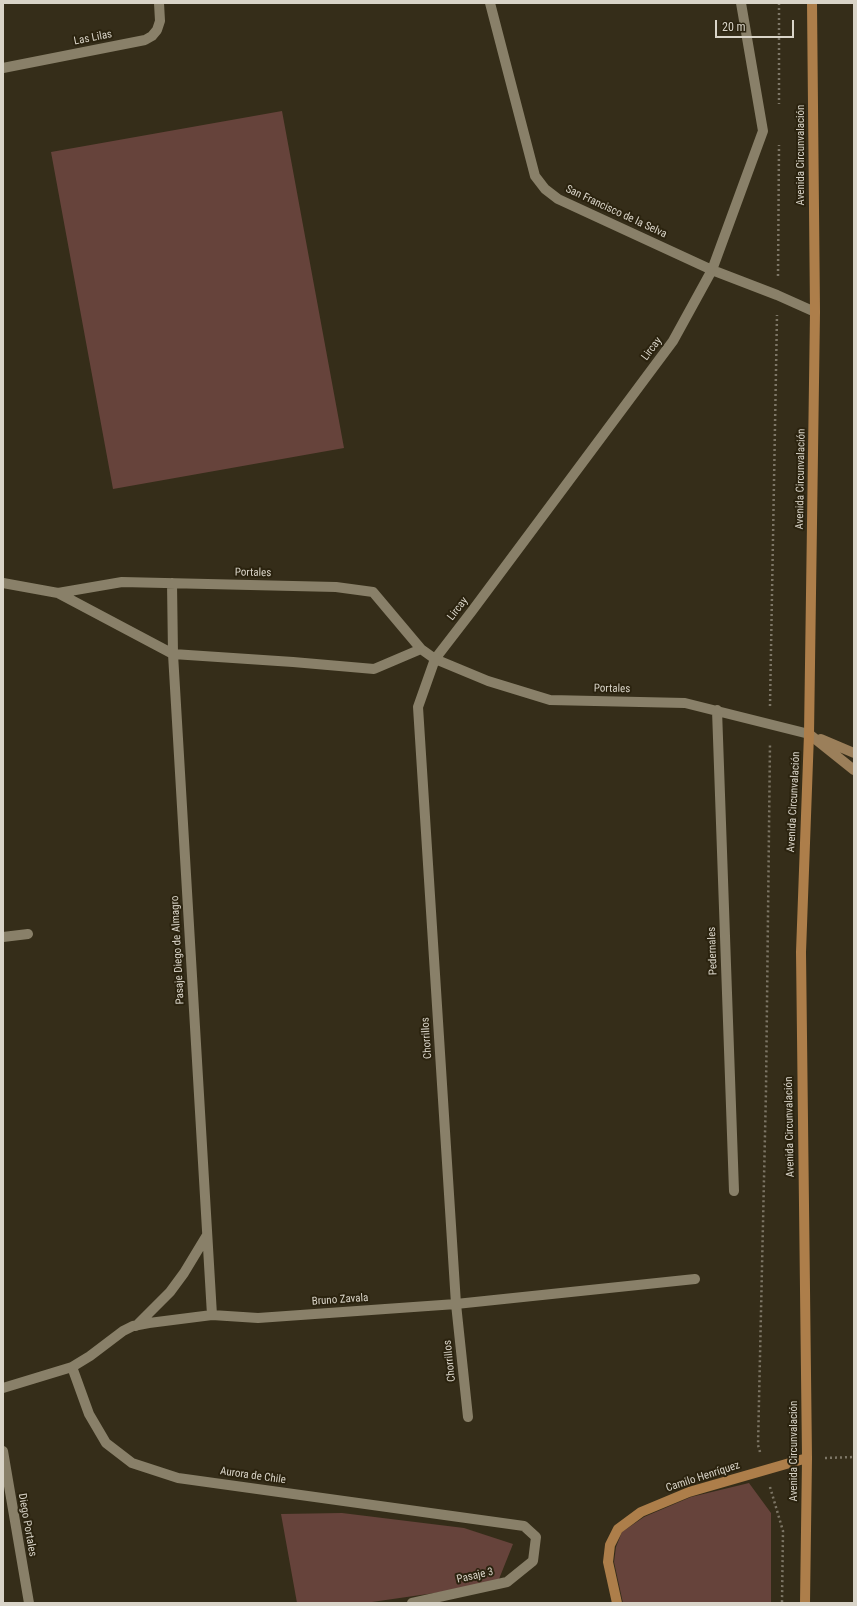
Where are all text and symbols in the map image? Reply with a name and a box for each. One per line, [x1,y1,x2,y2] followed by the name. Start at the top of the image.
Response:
[717,12,796,38] scale bar
[722,20,746,34] text: 20 m
[73,28,113,48] street label: Las Lilas
[794,105,808,205] street label: Avenida Circunvalación
[563,183,669,241] street label: San Francisco de la Selva
[639,335,665,363] street label: Lircay
[794,428,808,530] street label: Avenida Circunvalación
[235,566,271,580] street label: Portales
[445,595,471,623] street label: Lircay
[594,682,630,696] street label: Portales
[785,751,803,853] street label: Avenida Circunvalación
[169,895,187,1005] street label: Pasaje Diego de Almagro
[706,927,720,975] street label: Pedernales
[419,1017,435,1059] street label: Chorrillos
[783,1076,797,1178] street label: Avenida Circunvalación
[311,1291,369,1309] street label: Bruno Zavala
[441,1339,459,1383] street label: Chorrillos
[787,1401,801,1501] street label: Avenida Circunvalación
[664,1459,742,1495] street label: Camilo Henríquez
[219,1465,287,1487] street label: Aurora de Chile
[15,1492,39,1558] street label: Diego Portales
[455,1565,495,1587] street label: Pasaje 3

